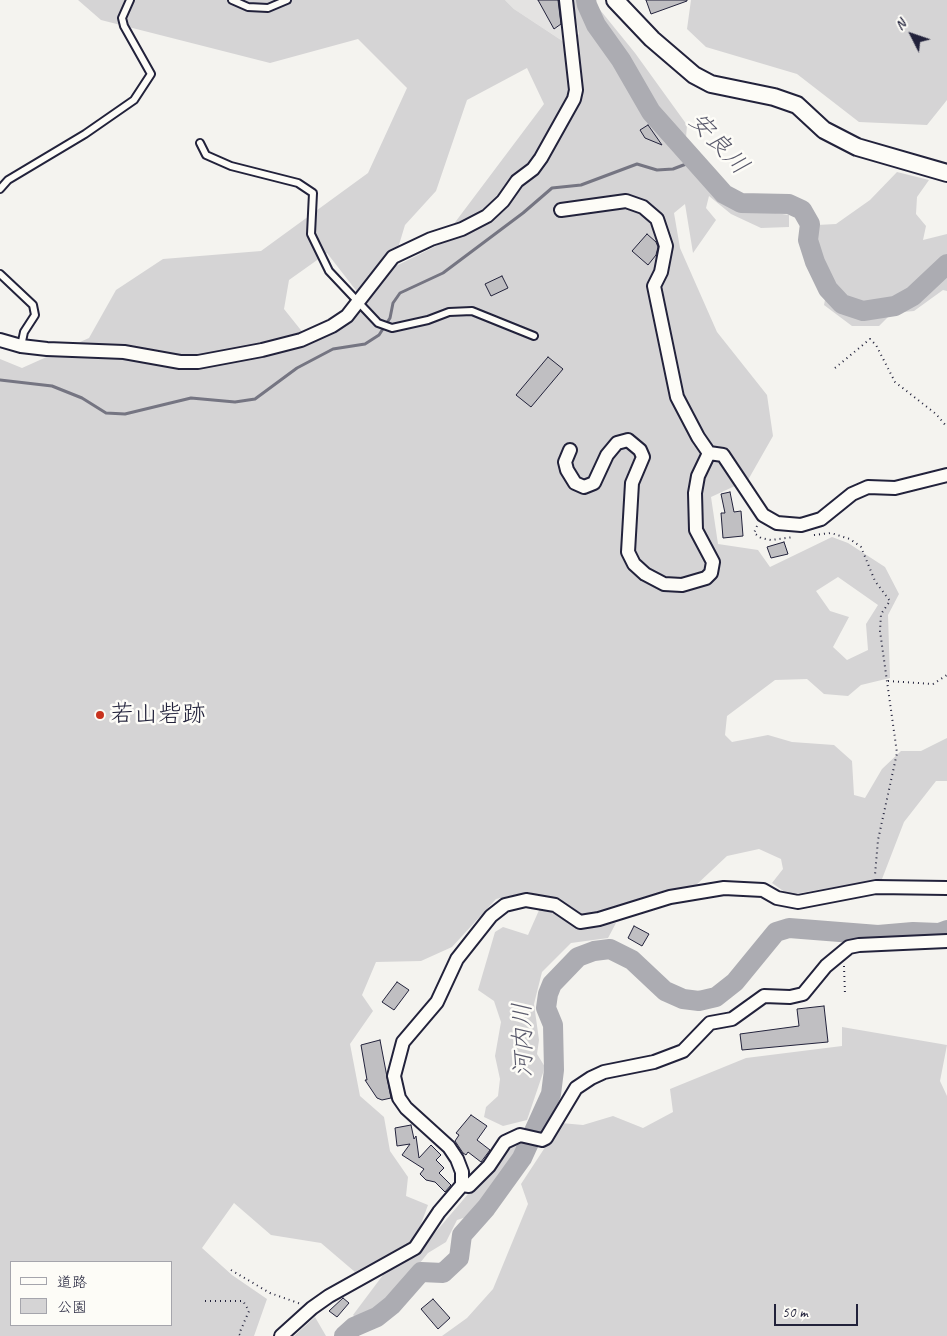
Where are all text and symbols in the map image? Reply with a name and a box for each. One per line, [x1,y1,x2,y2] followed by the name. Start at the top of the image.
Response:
[887,10,937,60] north arrow
[891,16,910,34] text: N
[681,106,755,182] water label: 安良川
[110,701,206,729] place label: 若山砦跡
[94,709,106,721] marker: 若山砦跡
[508,1002,540,1078] water label: 河内川
[10,1261,172,1326] legend
[57,1273,87,1292] text: 道路
[777,1294,861,1326] scale bar
[57,1298,87,1317] text: 公園
[782,1303,808,1322] text: 50 m

